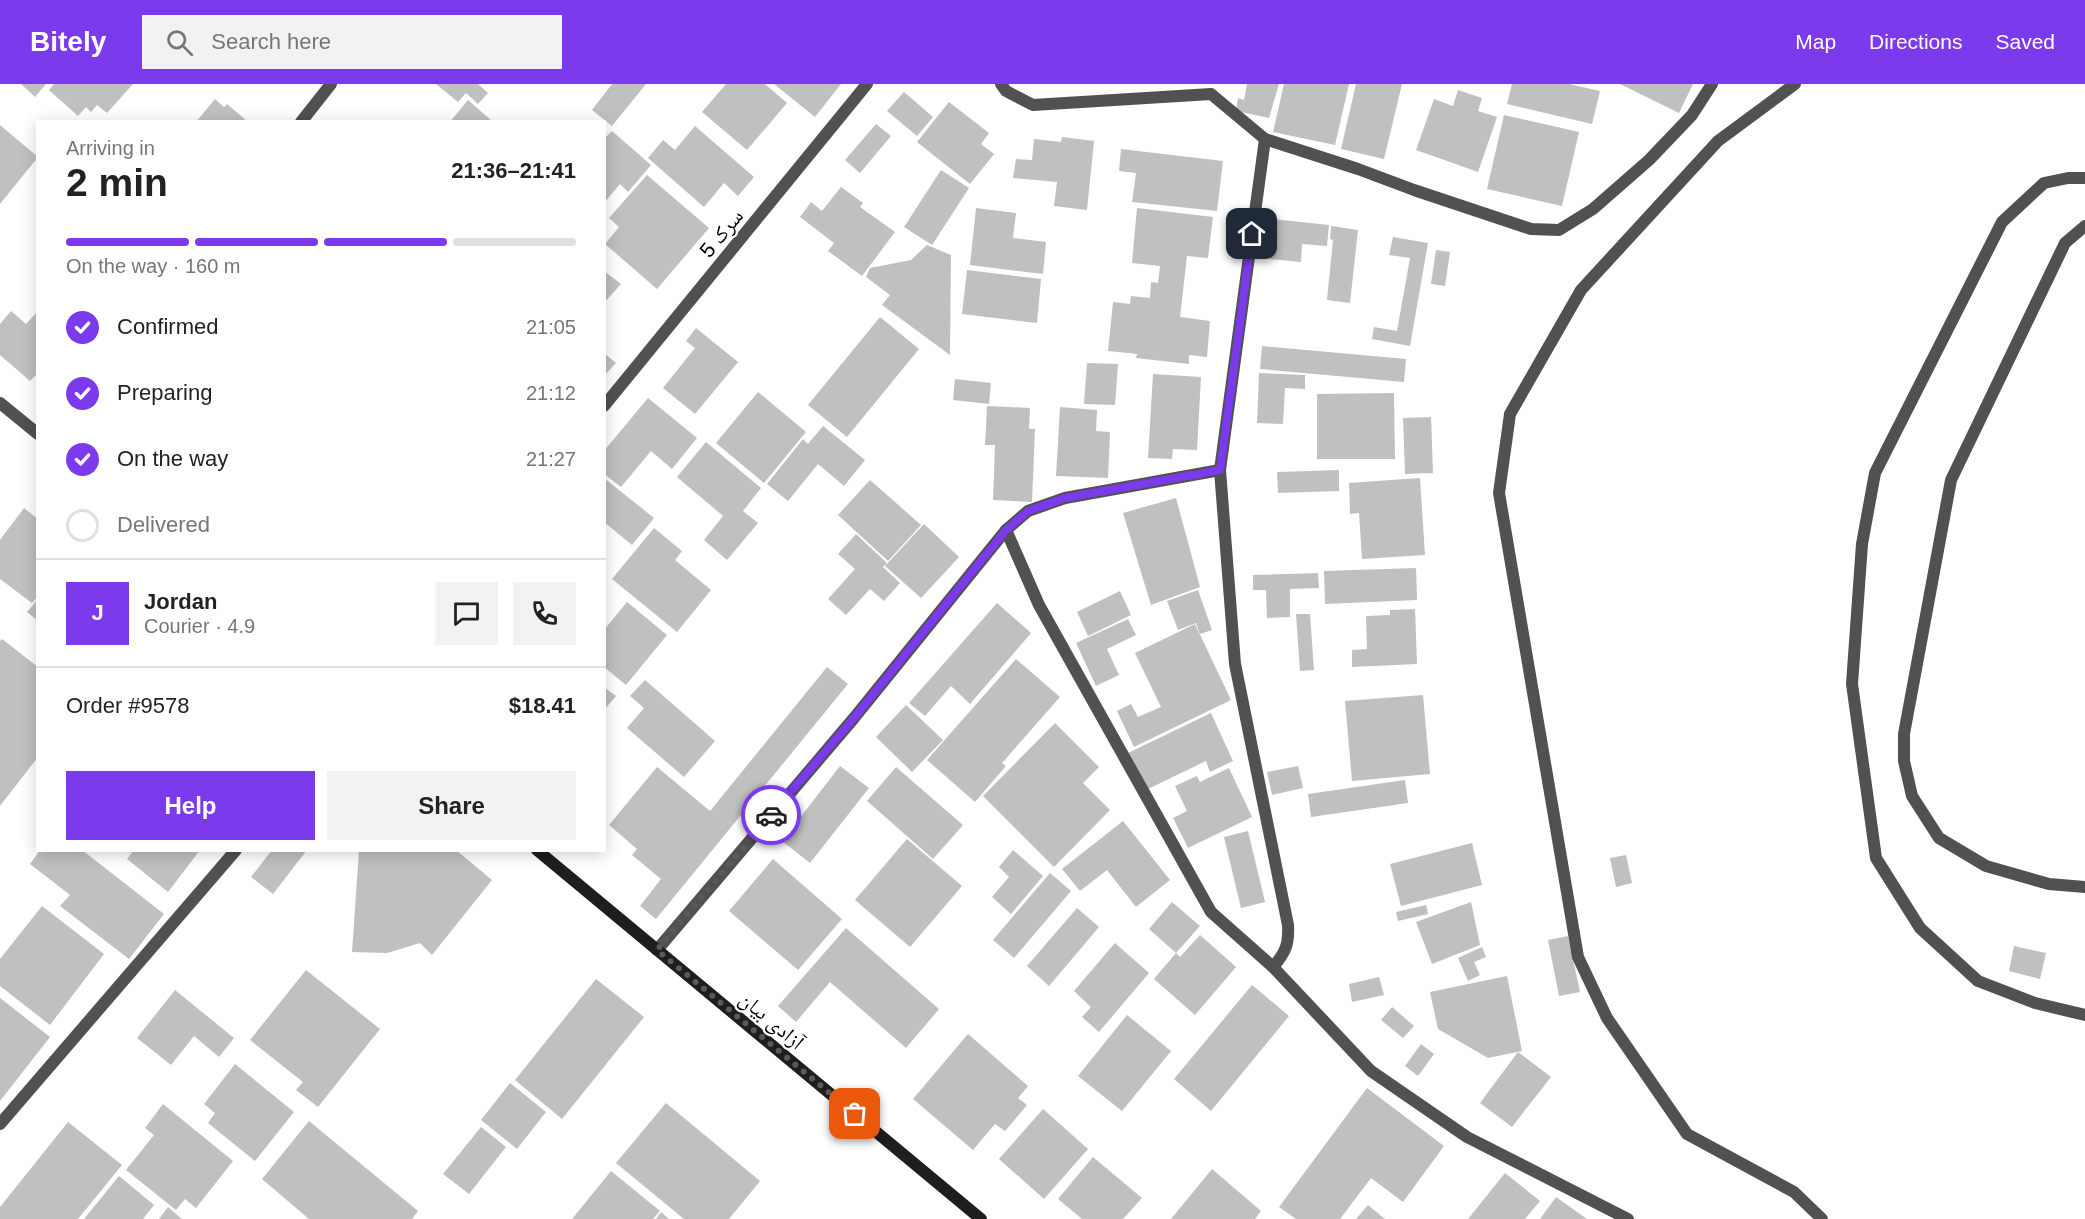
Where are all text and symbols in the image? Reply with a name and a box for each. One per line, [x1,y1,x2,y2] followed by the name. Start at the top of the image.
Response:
[142,15,562,69] search box
[30,26,106,57] text: Bitely
[163,26,196,59] icon: search
[211,29,331,54] text: Search here
[1795,30,1836,53] text: Map
[1869,30,1962,53] text: Directions
[1995,30,2055,53] text: Saved
[66,137,155,159] text: Arriving in
[451,158,576,183] text: 21:36–21:41
[66,161,168,204] text: 2 min
[695,204,747,262] street label: سرک 5
[1226,208,1277,259] pin
[1235,217,1268,250] icon: home
[66,255,241,277] text: On the way · 160 m
[66,311,99,344] icon: check
[117,314,218,339] text: Confirmed
[526,316,576,338] text: 21:05
[66,377,99,410] icon: check
[117,380,212,405] text: Preparing
[526,382,576,404] text: 21:12
[66,443,99,476] icon: check
[117,446,228,471] text: On the way
[526,448,576,470] text: 21:27
[117,512,210,537] text: Delivered
[435,582,498,645] button: chat
[513,582,576,645] button: phone
[144,589,217,614] text: Jordan
[91,600,104,625] text: J
[144,615,255,637] text: Courier · 4.9
[66,693,190,718] text: Order #9578
[509,693,576,718] text: $18.41
[66,771,315,840] button: Help
[327,771,576,840] button: Share
[741,785,801,845] courier
[755,799,788,832] icon: car
[735,987,809,1055] street label: آزادی بیان
[829,1088,880,1139] pin
[838,1097,871,1130] icon: bag

